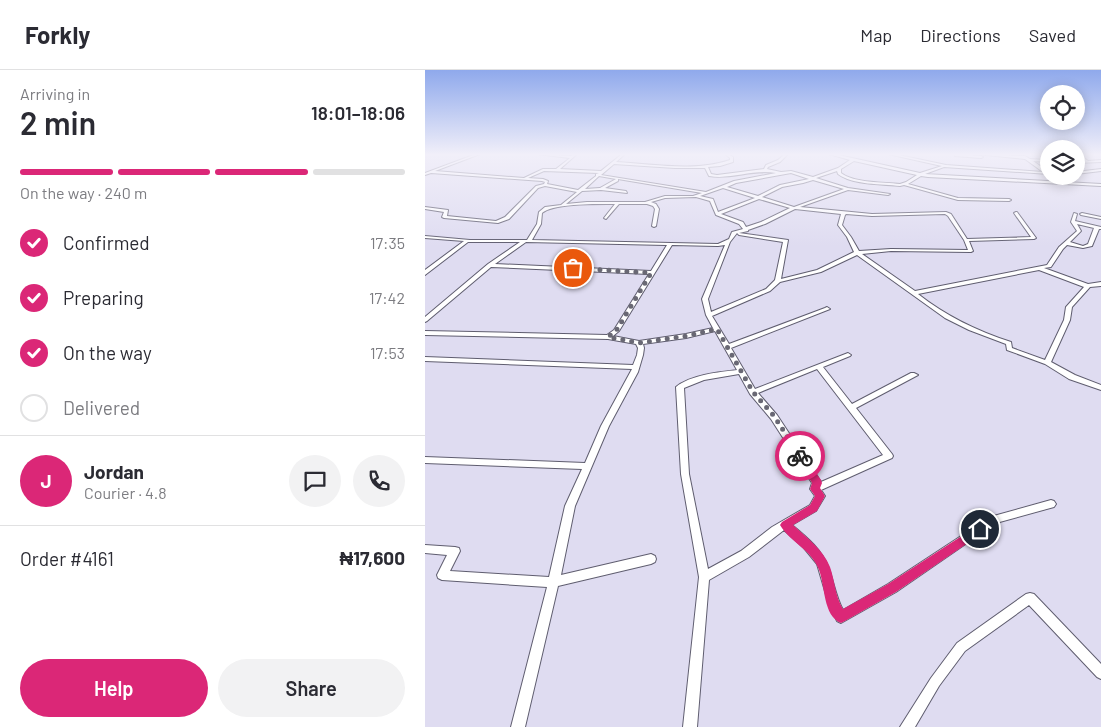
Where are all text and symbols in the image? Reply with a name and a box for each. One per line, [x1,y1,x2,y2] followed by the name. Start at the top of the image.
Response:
[25,20,90,49] text: Forkly
[860,24,892,46] text: Map
[920,24,1001,46] text: Directions
[1029,24,1076,46] text: Saved
[20,84,90,103] text: Arriving in
[1040,85,1085,185] map controls
[1040,85,1085,130] button: locate
[311,101,405,124] text: 18:01–18:06
[20,103,96,141] text: 2 min
[1040,140,1085,185] button: layers
[20,183,147,202] text: On the way · 240 m
[20,229,48,257] icon: check
[63,231,150,254] text: Confirmed
[370,233,405,252] text: 17:35
[552,247,594,289] pin
[559,254,587,282] icon: bag
[20,284,48,312] icon: check
[63,286,144,309] text: Preparing
[369,288,405,307] text: 17:42
[20,339,48,367] icon: check
[63,341,152,364] text: On the way
[370,343,405,362] text: 17:53
[63,396,140,419] text: Delivered
[775,431,825,481] courier
[786,442,814,470] icon: bike
[289,455,341,507] button: chat
[353,455,405,507] button: phone
[84,460,144,483] text: Jordan
[40,469,52,492] text: J
[84,483,167,502] text: Courier · 4.8
[959,508,1001,550] pin
[966,515,994,543] icon: home
[339,546,405,569] text: ₦17,600
[20,547,114,570] text: Order #4161
[20,659,208,717] button: Help
[218,659,405,717] button: Share

